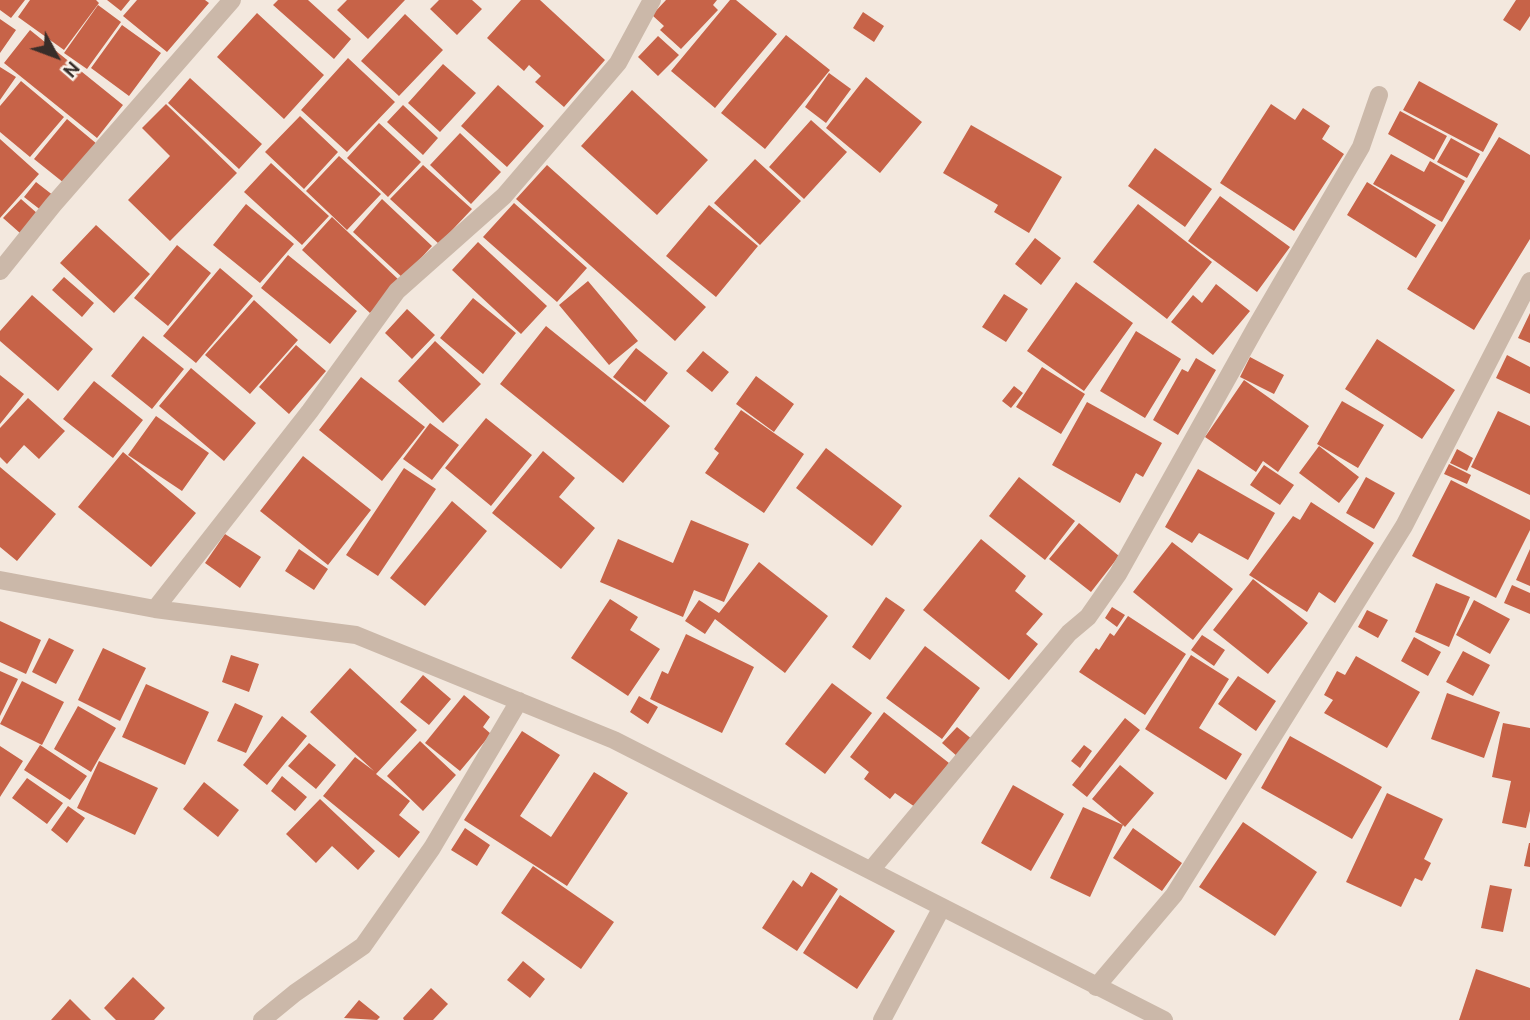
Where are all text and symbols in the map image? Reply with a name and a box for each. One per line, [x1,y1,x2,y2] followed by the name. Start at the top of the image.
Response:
[21,21,91,91] north arrow
[59,57,85,82] text: N

